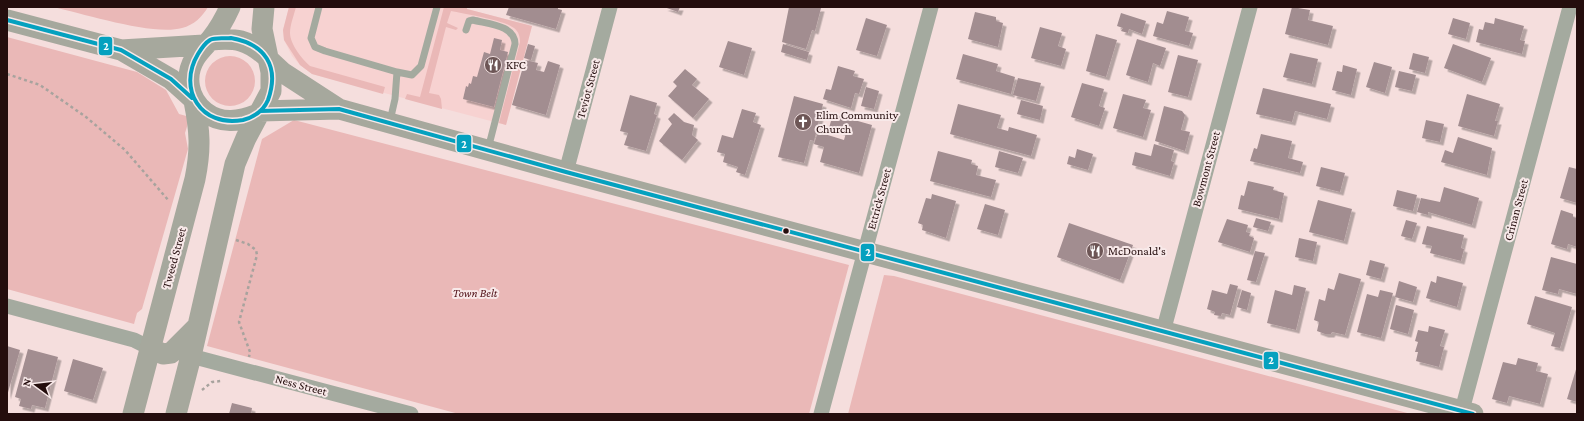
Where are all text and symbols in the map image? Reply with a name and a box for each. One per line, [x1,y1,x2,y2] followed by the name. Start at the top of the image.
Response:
[98,36,113,56] line badge: 2
[103,40,109,52] text: 2
[483,55,503,75] restaurant icon: KFC
[573,57,603,120] street label: Teviot Street
[506,58,526,72] place label: KFC
[816,108,899,136] place label: Elim Community Church
[793,112,813,132] church icon: Elim Community Church
[1189,129,1223,208] street label: Bowmont Street
[456,134,472,153] line badge: 2
[461,138,467,150] text: 2
[864,166,894,231] street label: Ettrick Street
[1501,177,1531,242] street label: Crinan Street
[159,225,189,290] street label: Tweed Street
[781,226,791,236] unlabelled marker
[1085,241,1105,261] restaurant icon: McDonald's
[860,243,875,262] line badge: 2
[1108,244,1166,258] place label: McDonald's
[865,246,871,258] text: 2
[453,286,498,300] park label: Town Belt
[1263,351,1279,370] line badge: 2
[1268,354,1274,366] text: 2
[16,365,56,405] north arrow
[274,371,329,399] street label: Ness Street
[20,377,33,388] text: N

